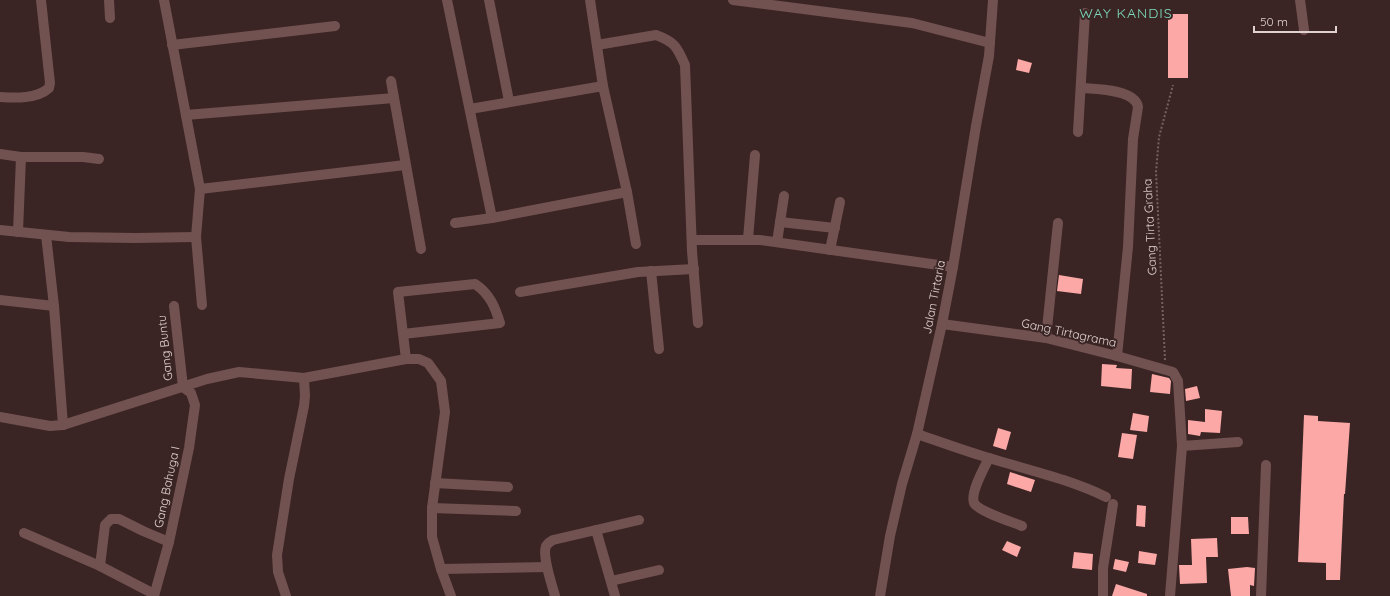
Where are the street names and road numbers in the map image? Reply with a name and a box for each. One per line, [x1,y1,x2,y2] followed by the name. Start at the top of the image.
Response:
[1139,178,1160,276] street label: Gang Tirta Graha
[919,259,948,335] street label: Jalan Tirtaria
[154,314,175,382] street label: Gang Buntu
[1020,315,1118,350] street label: Gang Tirtagrama
[151,445,182,529] street label: Gang Bahuga I

